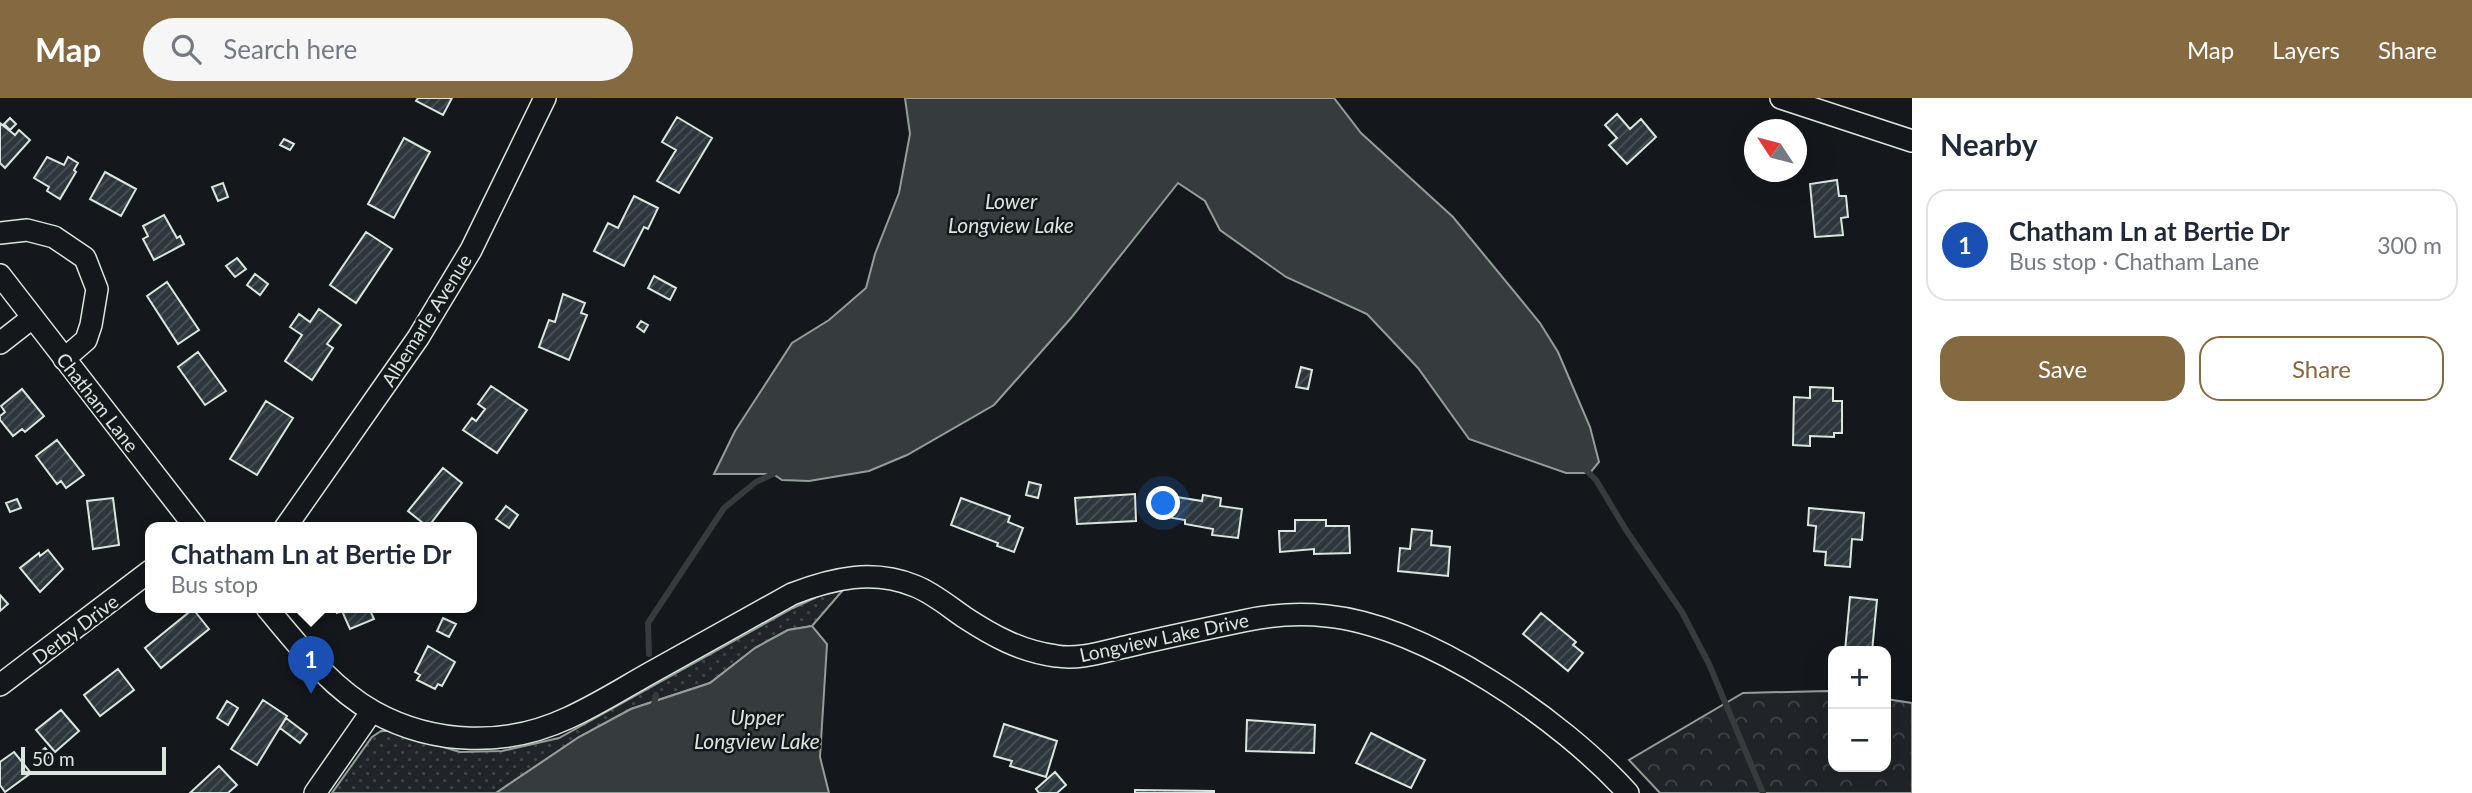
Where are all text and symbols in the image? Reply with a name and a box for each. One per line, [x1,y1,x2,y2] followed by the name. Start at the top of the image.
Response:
[143,18,633,81] search box
[35,29,101,69] text: Map
[167,30,205,68] icon: search
[223,33,357,65] text: Search here
[2187,35,2234,64] text: Map
[2272,35,2340,64] text: Layers
[2378,35,2437,64] text: Share
[1744,119,1807,182] north arrow
[1940,126,2038,162] text: Nearby
[948,188,1074,237] water label: Lower Longview Lake
[2009,215,2290,247] text: Chatham Ln at Bertie Dr
[1958,231,1972,259] text: 1
[2377,231,2442,259] text: 300 m
[2009,247,2259,275] text: Bus stop · Chatham Lane
[376,250,476,390] street label: Albemarle Avenue
[1940,336,2185,401] button: Save
[2199,336,2444,401] button: Share
[52,348,144,456] street label: Chatham Lane
[1146,486,1180,520] your location
[145,522,477,613] popup
[171,538,451,570] text: Chatham Ln at Bertie Dr
[171,570,258,598] text: Bus stop
[28,589,122,669] street label: Derby Drive
[1077,608,1251,666] street label: Longview Lake Drive
[288,636,334,694] pin: 1
[1828,646,1891,772] map controls
[1828,646,1891,709] button: +
[694,704,820,753] water label: Upper Longview Lake
[1828,709,1891,772] button: −
[21,744,166,776] scale bar
[32,747,75,770] text: 50 m

